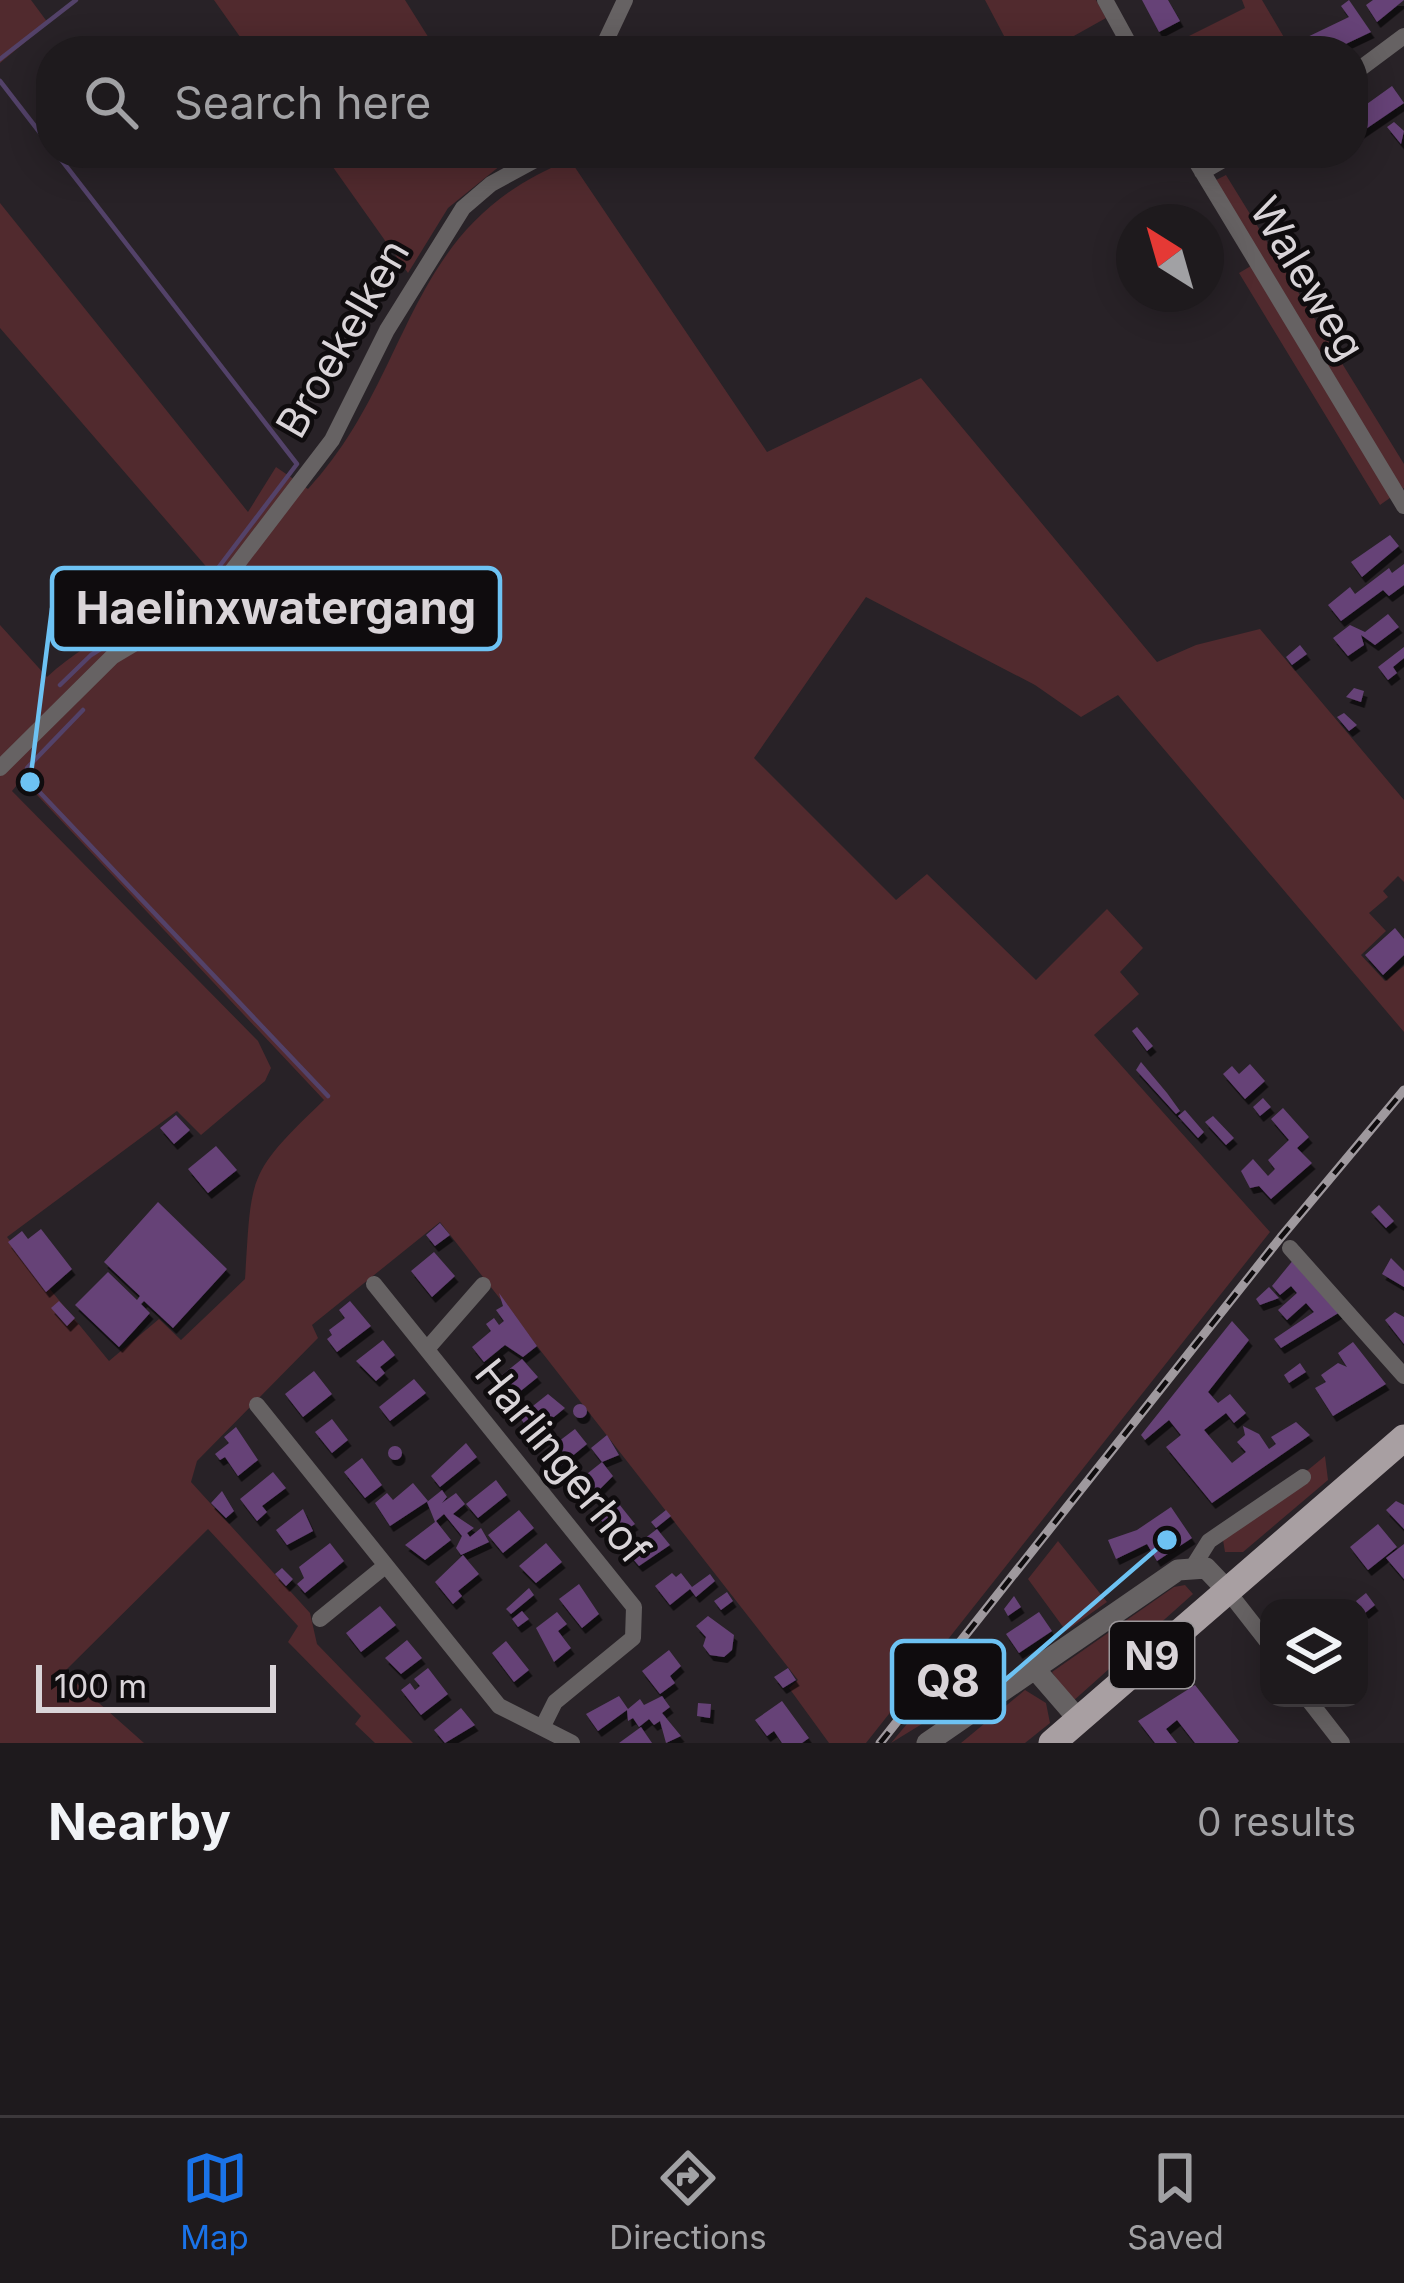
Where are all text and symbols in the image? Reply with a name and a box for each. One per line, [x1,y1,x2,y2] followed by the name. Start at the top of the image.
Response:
[36,36,1368,168] search box
[78,69,144,135] icon: search
[174,75,431,130] text: Search here
[1240,187,1376,369] street label: Waleweg
[1116,204,1224,312] north arrow
[265,230,419,446] street label: Broekelken
[52,568,500,649] callout: Haelinxwatergang
[76,580,476,635] text: Haelinxwatergang
[465,1348,661,1574] street label: Harlingerhof
[1260,1599,1368,1707] map controls
[1260,1599,1368,1707] button: layers
[1110,1622,1194,1688] road number: N9
[892,1641,1004,1722] callout: Q8
[916,1653,980,1708] text: Q8
[36,1659,276,1712] scale bar
[54,1666,147,1706] text: 100 m
[48,1791,231,1852] text: Nearby
[1197,1798,1356,1845] text: 0 results
[180,2145,249,2257] tab: Map
[609,2145,767,2257] tab: Directions
[1127,2145,1224,2257] tab: Saved

